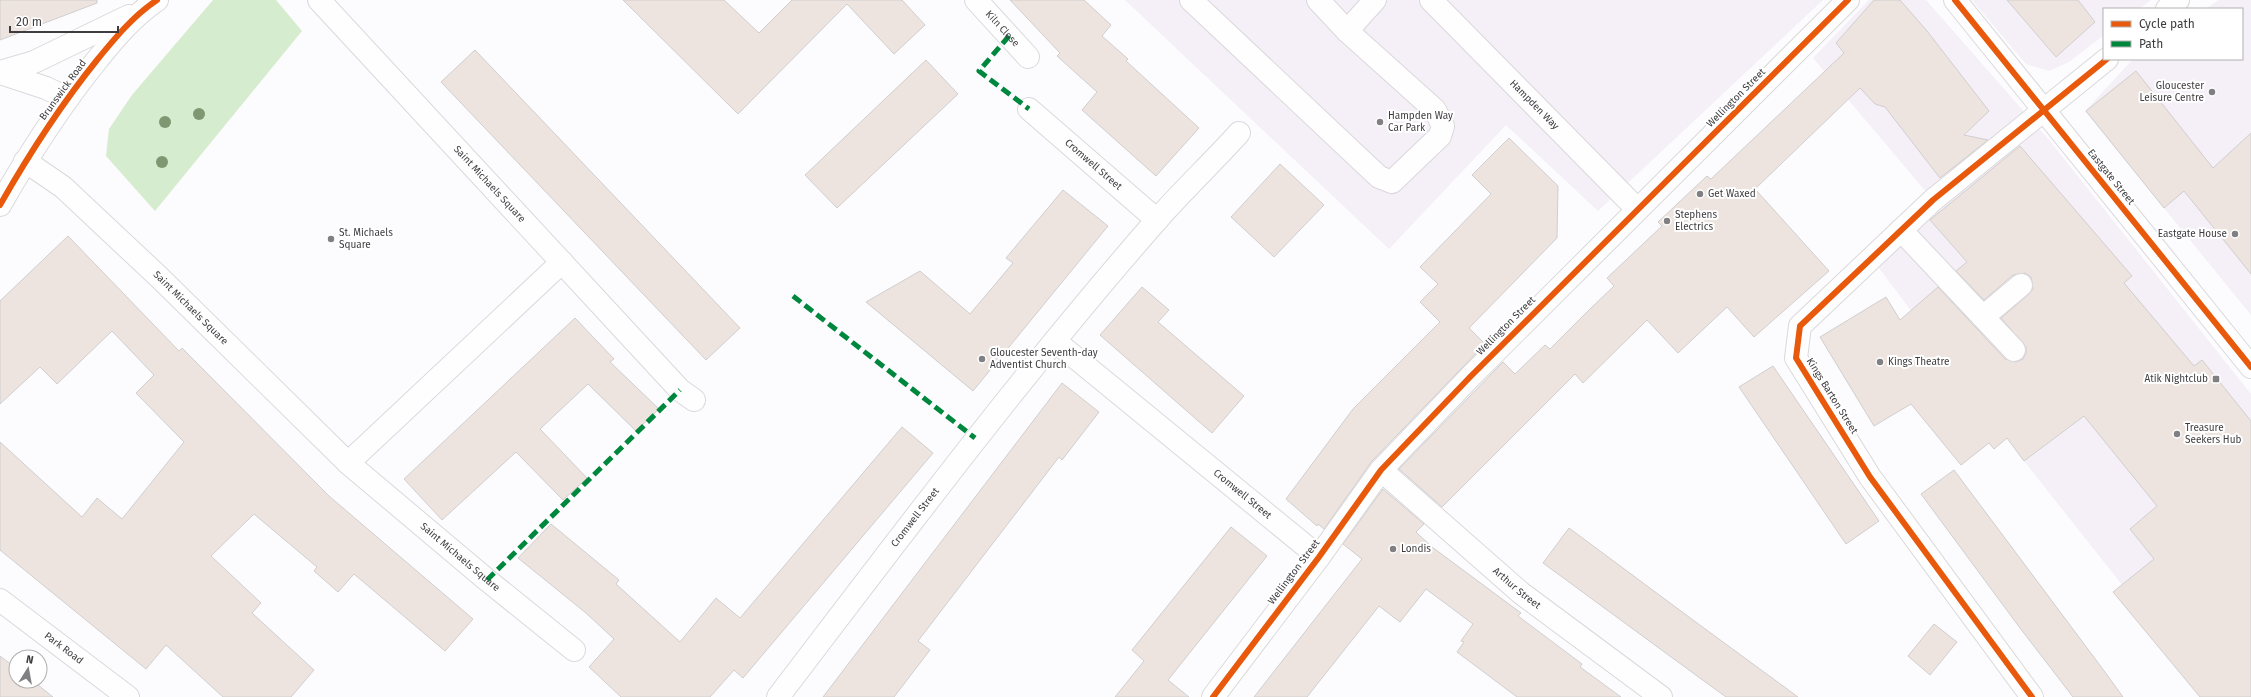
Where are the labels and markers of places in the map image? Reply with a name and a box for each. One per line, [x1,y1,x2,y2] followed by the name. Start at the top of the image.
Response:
[2140,80,2204,104] place label: Gloucester Leisure Centre
[2207,87,2217,97] marker: Gloucester Leisure Centre
[1388,110,1453,134] place label: Hampden Way Car Park
[1375,117,1385,127] marker: Hampden Way Car Park
[1708,188,1756,200] place label: Get Waxed
[1695,189,1705,199] marker: Get Waxed
[1675,209,1717,233] place label: Stephens Electrics
[1662,216,1672,226] marker: Stephens Electrics
[339,227,393,251] place label: St. Michaels Square
[2158,228,2227,240] place label: Eastgate House
[2230,229,2240,239] marker: Eastgate House
[326,234,336,244] marker: St. Michaels Square
[990,347,1098,371] place label: Gloucester Seventh-day Adventist Church
[977,354,987,364] marker: Gloucester Seventh-day Adventist Church
[1888,356,1949,368] place label: Kings Theatre
[1875,357,1885,367] marker: Kings Theatre
[2144,373,2208,385] place label: Atik Nightclub
[2211,374,2221,384] marker: Atik Nightclub
[2185,422,2241,446] place label: Treasure Seekers Hub
[2172,429,2182,439] marker: Treasure Seekers Hub
[1401,543,1431,555] place label: Londis
[1388,544,1398,554] marker: Londis

